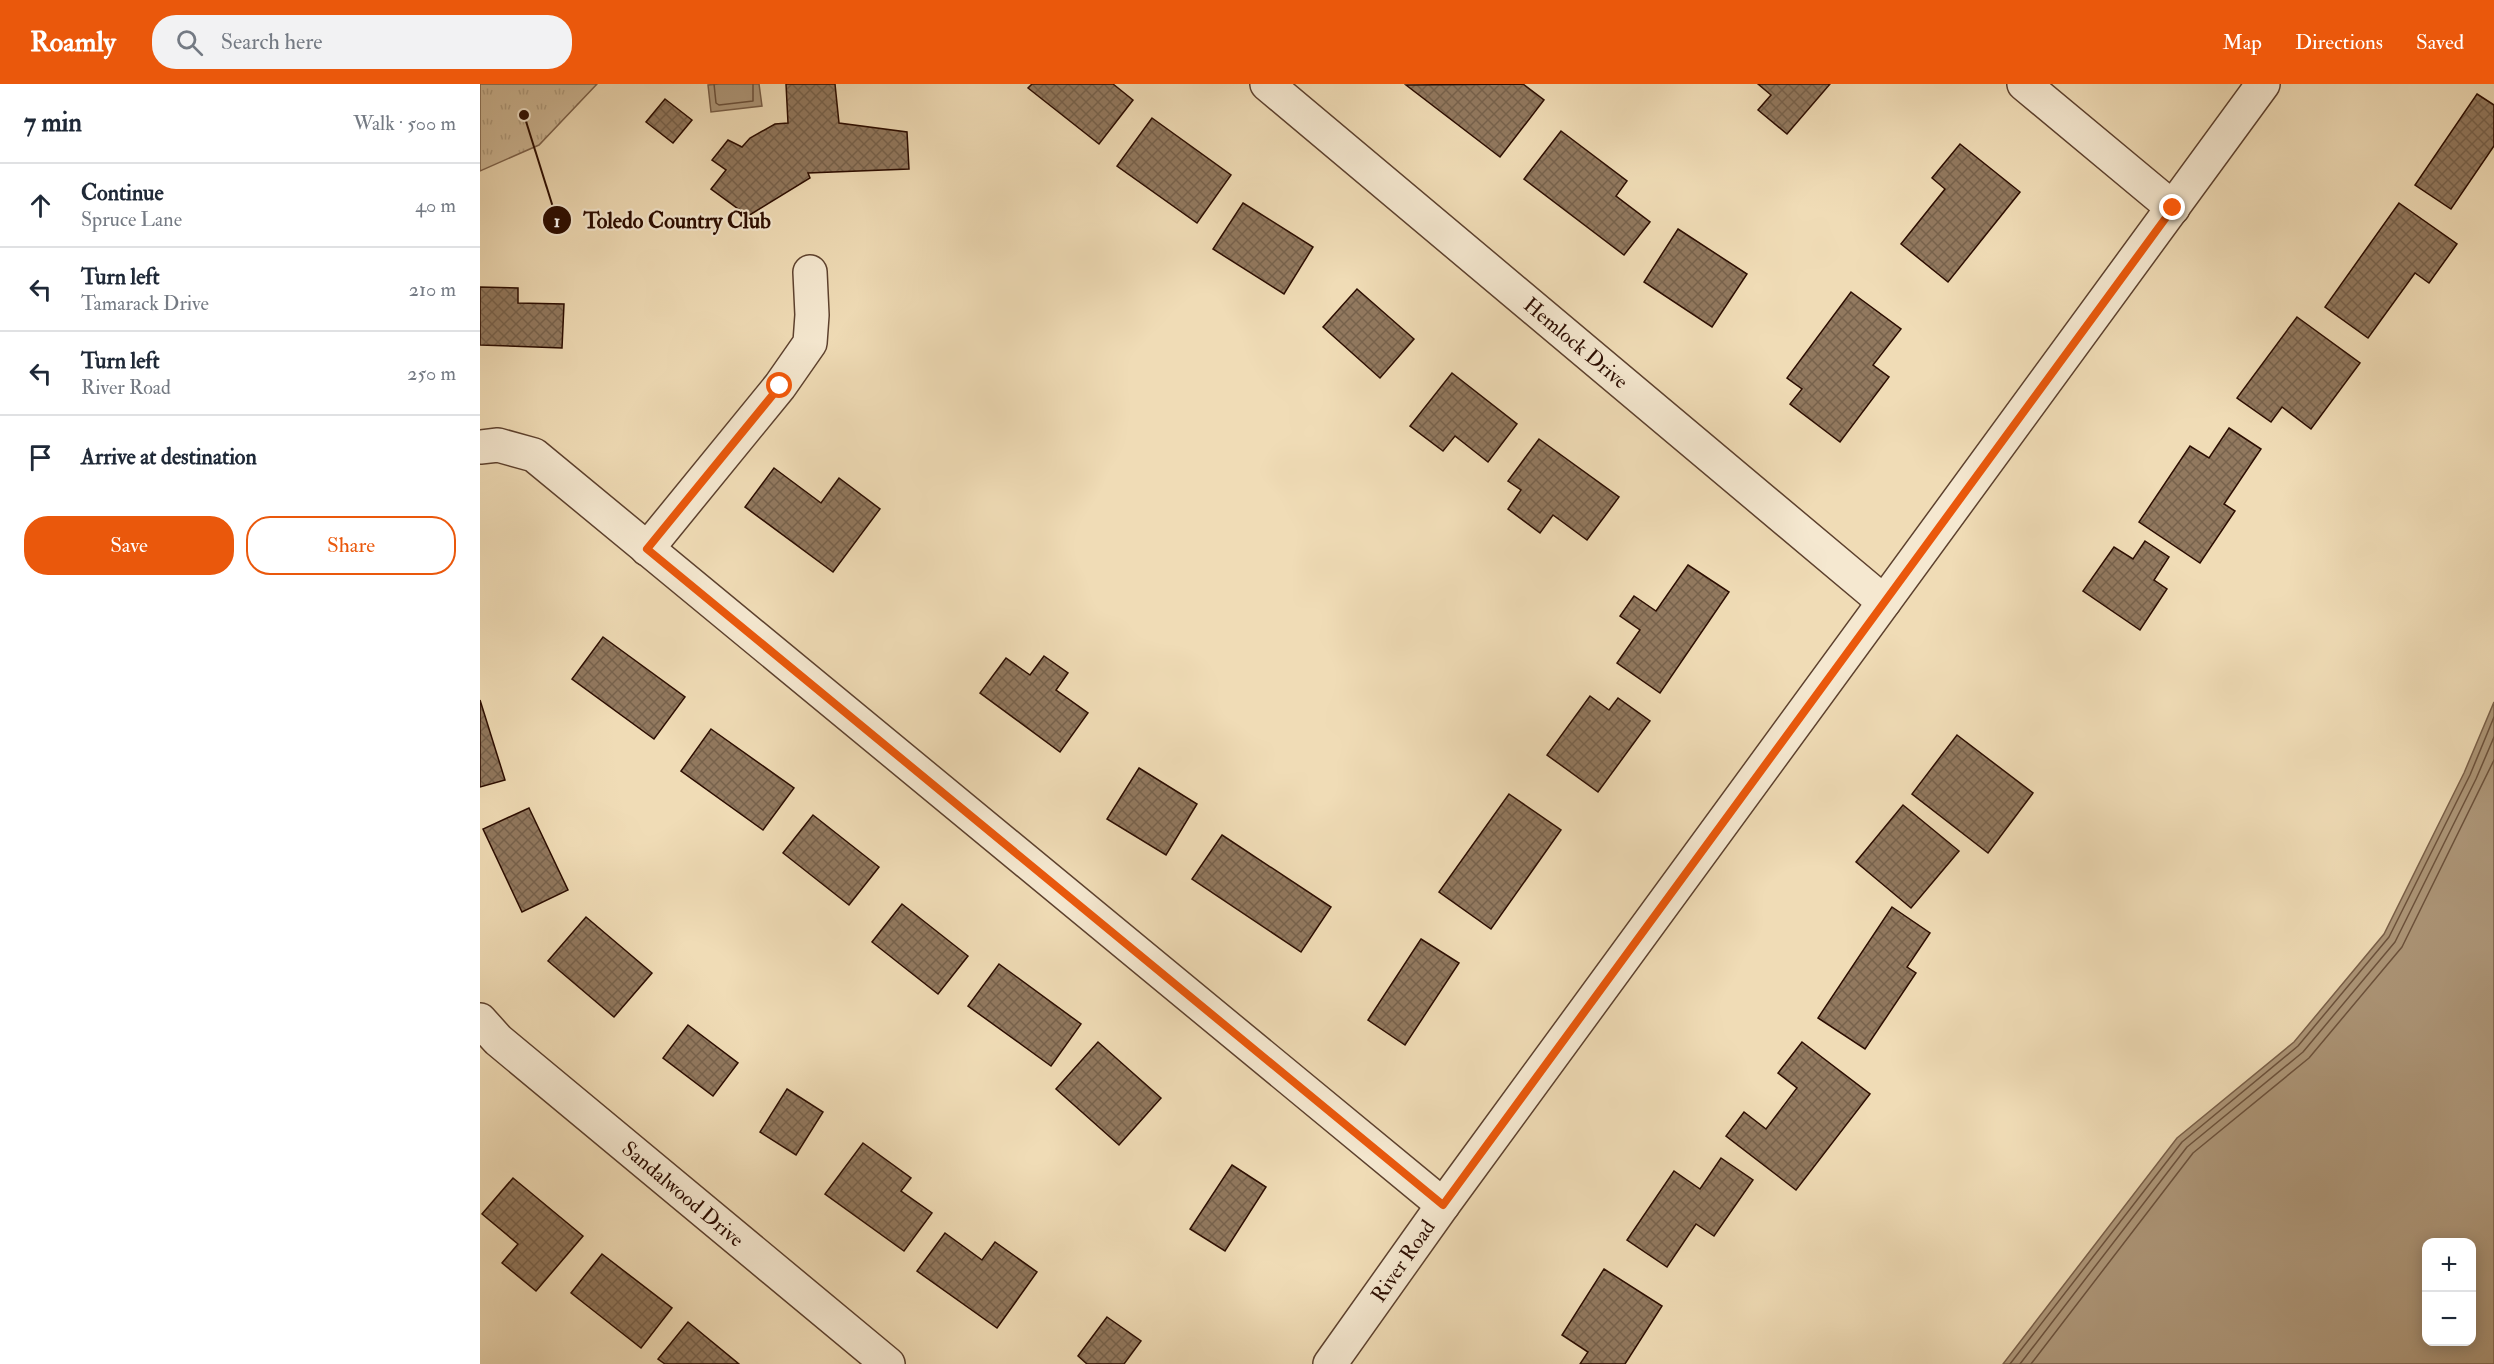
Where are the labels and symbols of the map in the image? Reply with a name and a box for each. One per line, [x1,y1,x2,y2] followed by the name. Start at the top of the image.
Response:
[2159,194,2185,220] route end
[542,200,783,240] callout: Toledo Country Club
[582,207,771,236] text: Toledo Country Club
[554,210,560,233] text: 1
[1518,292,1634,395] street label: Hemlock Drive
[766,372,792,398] route start
[616,1135,749,1253] street label: Sandalwood Drive
[1365,1214,1442,1308] street label: River Road

